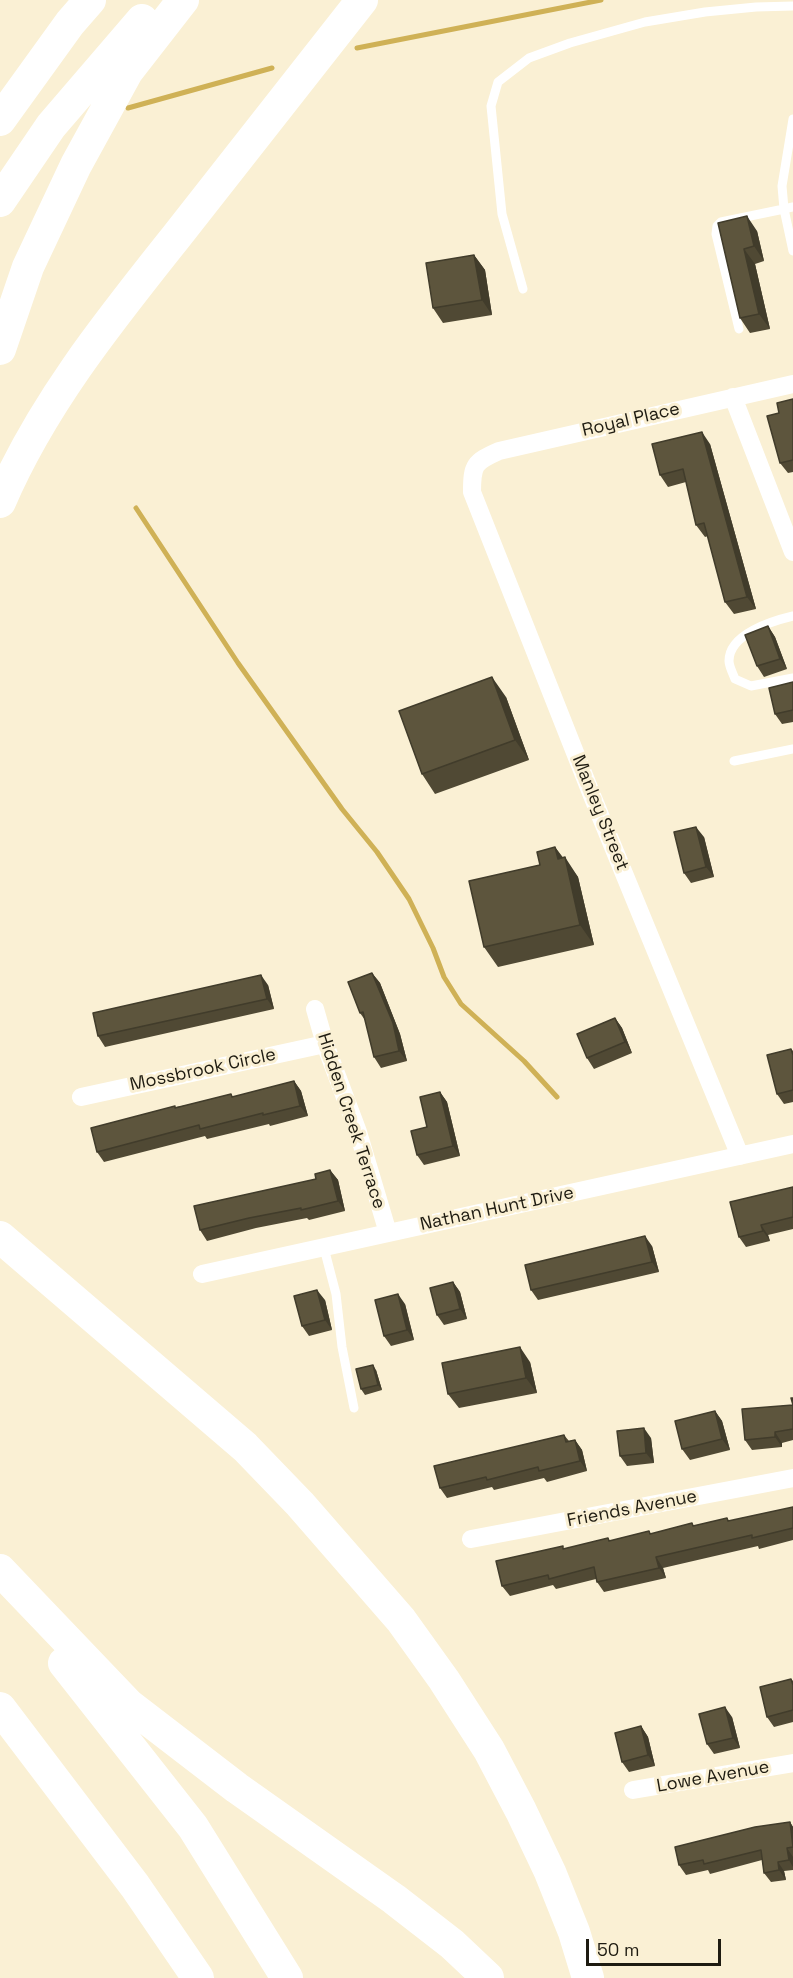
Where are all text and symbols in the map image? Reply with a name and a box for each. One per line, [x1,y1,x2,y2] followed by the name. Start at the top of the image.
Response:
[580,398,682,442] street label: Royal Place
[567,752,633,874] street label: Manley Street
[312,1030,390,1212] street label: Hidden Creek Terrace
[128,1044,278,1096] street label: Mossbrook Circle
[418,1182,576,1236] street label: Nathan Hunt Drive
[565,1486,699,1532] street label: Friends Avenue
[655,1756,771,1798] street label: Lowe Avenue
[589,1927,724,1965] scale bar
[597,1938,639,1961] text: 50 m

